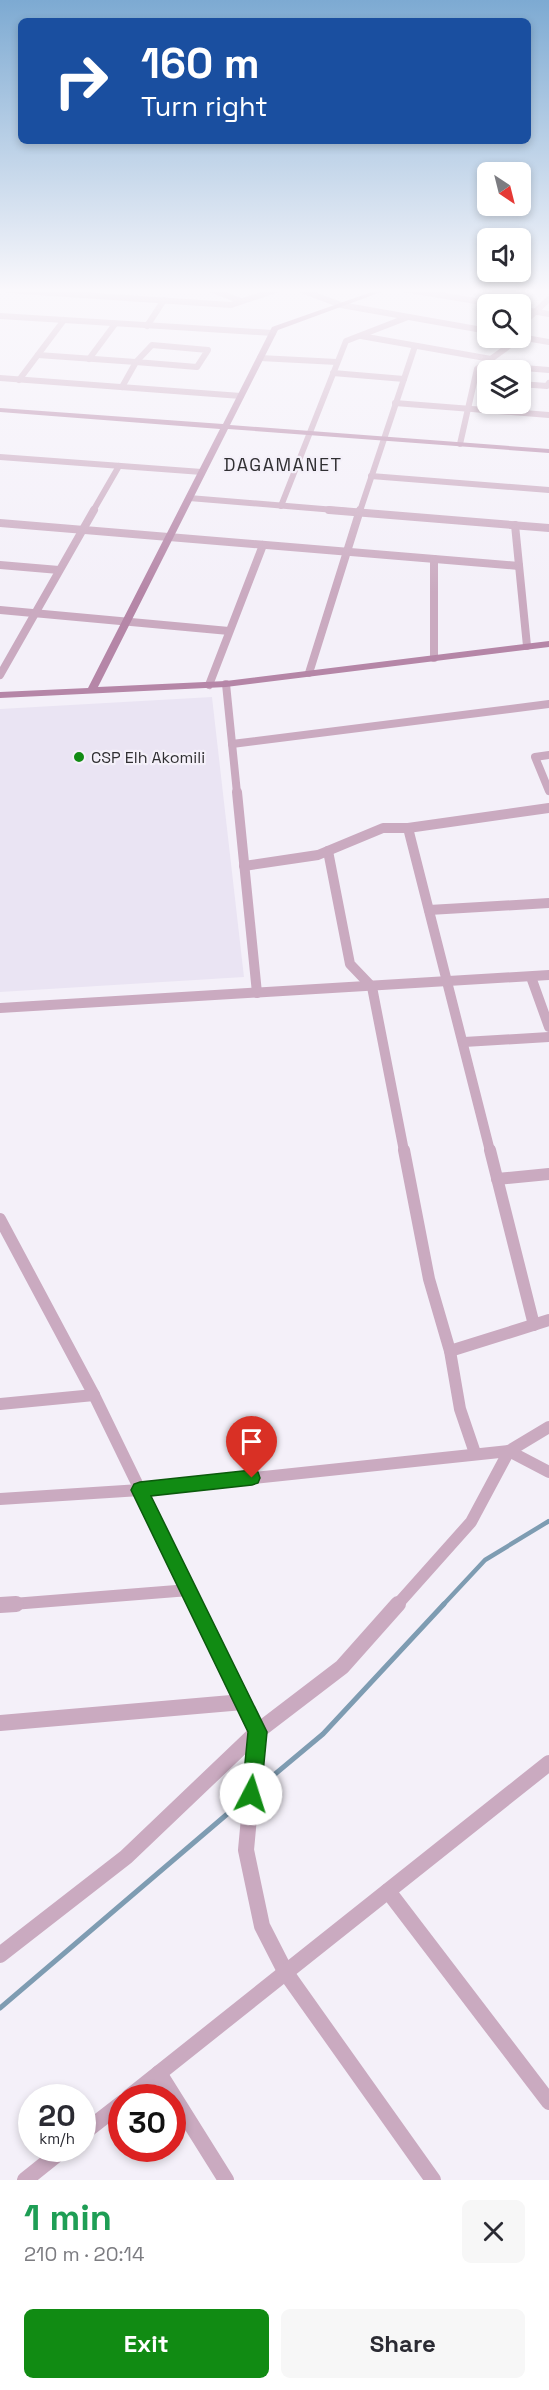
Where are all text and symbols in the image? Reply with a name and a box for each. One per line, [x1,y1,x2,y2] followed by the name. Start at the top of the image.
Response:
[141,37,260,90] text: 160 m
[42,42,120,120] icon: right
[141,89,268,124] text: Turn right
[477,162,531,216] north arrow
[477,162,531,414] map controls
[477,228,531,282] button: sound
[477,294,531,348] button: search
[477,360,531,414] button: layers
[223,453,343,476] district label: DAGAMANET
[91,747,205,768] place label: CSP Elh Akomili
[72,750,86,764] marker: CSP Elh Akomili
[226,1416,277,1478] pin
[235,1425,268,1458] icon: arrive
[219,1762,283,1826] position arrow
[108,2084,186,2162] speed limit sign: 30
[38,2096,76,2135] text: 20
[39,2129,75,2148] text: km/h
[24,2195,112,2241] text: 1 min
[462,2200,525,2263] button: close
[24,2241,144,2267] text: 210 m · 20:14
[24,2309,269,2378] button: Exit
[281,2309,525,2378] button: Share

